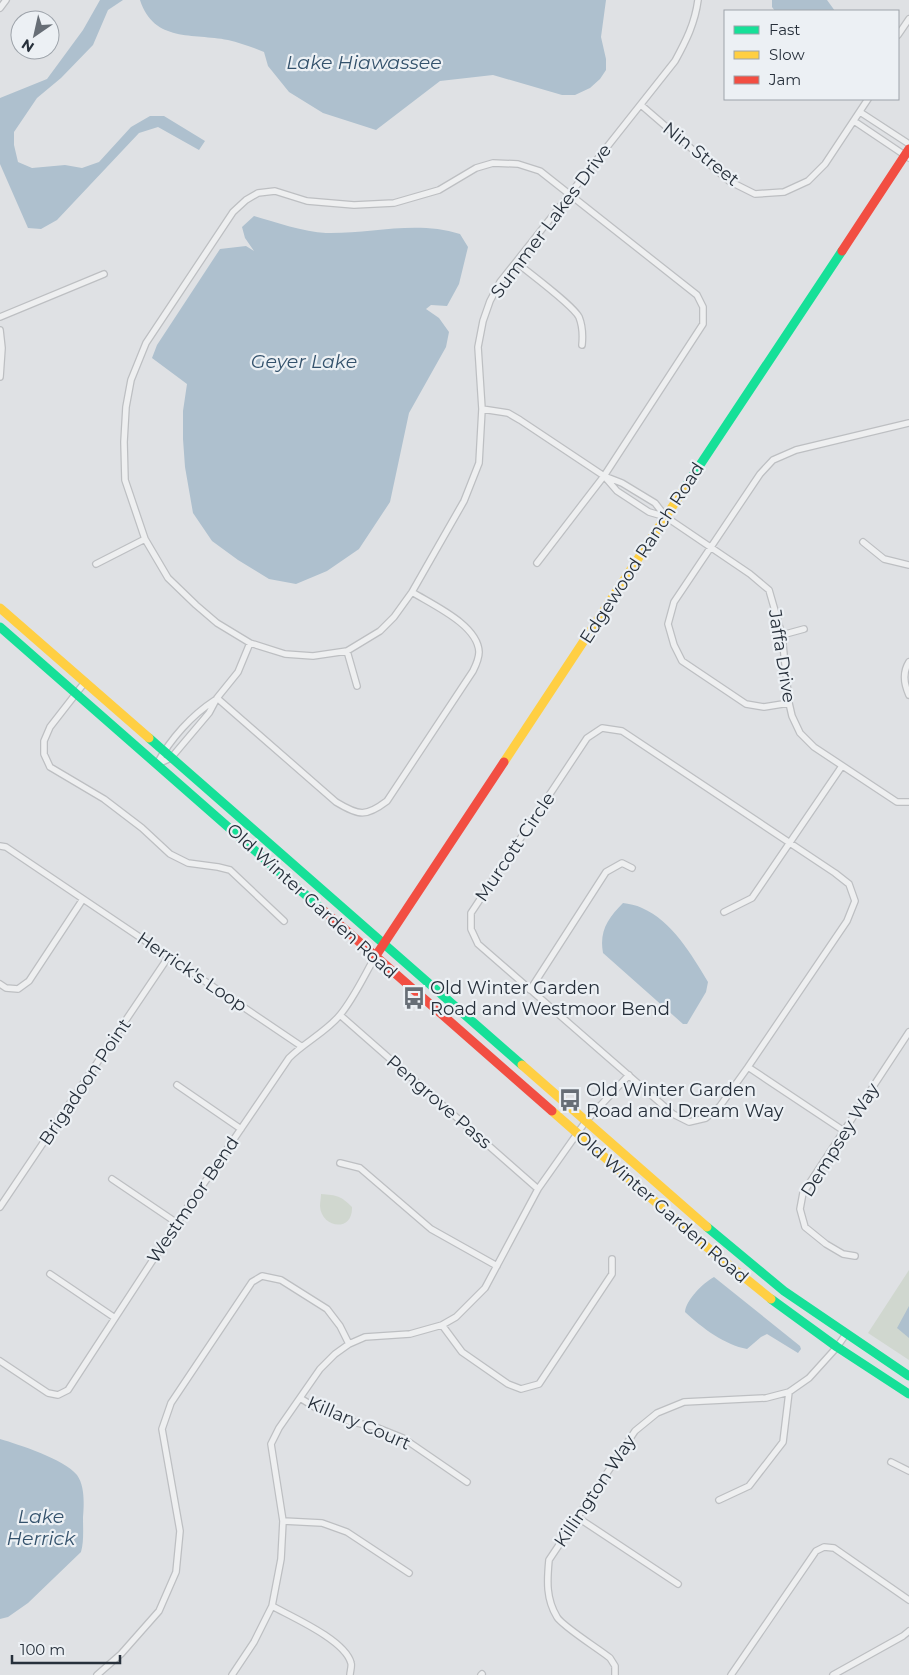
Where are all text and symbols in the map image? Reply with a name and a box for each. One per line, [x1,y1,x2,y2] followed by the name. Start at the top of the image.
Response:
[10,10,60,60] north arrow
[724,10,899,100] legend
[769,20,800,39] text: Fast
[18,35,37,56] text: N
[769,45,805,64] text: Slow
[286,51,442,74] water label: Lake Hiawassee
[768,70,801,89] text: Jam
[658,117,744,191] street label: Nin Street
[486,139,616,302] street label: Summer Lakes Drive
[251,350,357,373] water label: Geyer Lake
[575,458,709,648] street label: Edgewood Ranch Road
[764,607,800,704] street label: Jaffa Drive
[470,788,560,906] street label: Murcott Circle
[222,819,402,983] street label: Old Winter Garden Road
[133,927,251,1017] street label: Herrick's Loop
[430,977,670,1020] place label: Old Winter Garden Road and Westmoor Bend
[401,985,427,1011] bus stop icon: Old Winter Garden Road and Westmoor Bend
[34,1014,136,1150] street label: Brigadoon Point
[382,1050,496,1154] street label: Pengrove Pass
[586,1079,784,1122] place label: Old Winter Garden Road and Dream Way
[796,1079,884,1201] street label: Dempsey Way
[557,1087,583,1113] bus stop icon: Old Winter Garden Road and Dream Way
[571,1126,753,1288] street label: Old Winter Garden Road
[142,1132,244,1268] street label: Westmoor Bend
[304,1391,414,1455] street label: Killary Court
[549,1430,641,1551] street label: Killington Way
[7,1505,76,1550] water label: Lake Herrick
[12,1632,120,1664] scale bar
[20,1640,65,1659] text: 100 m

